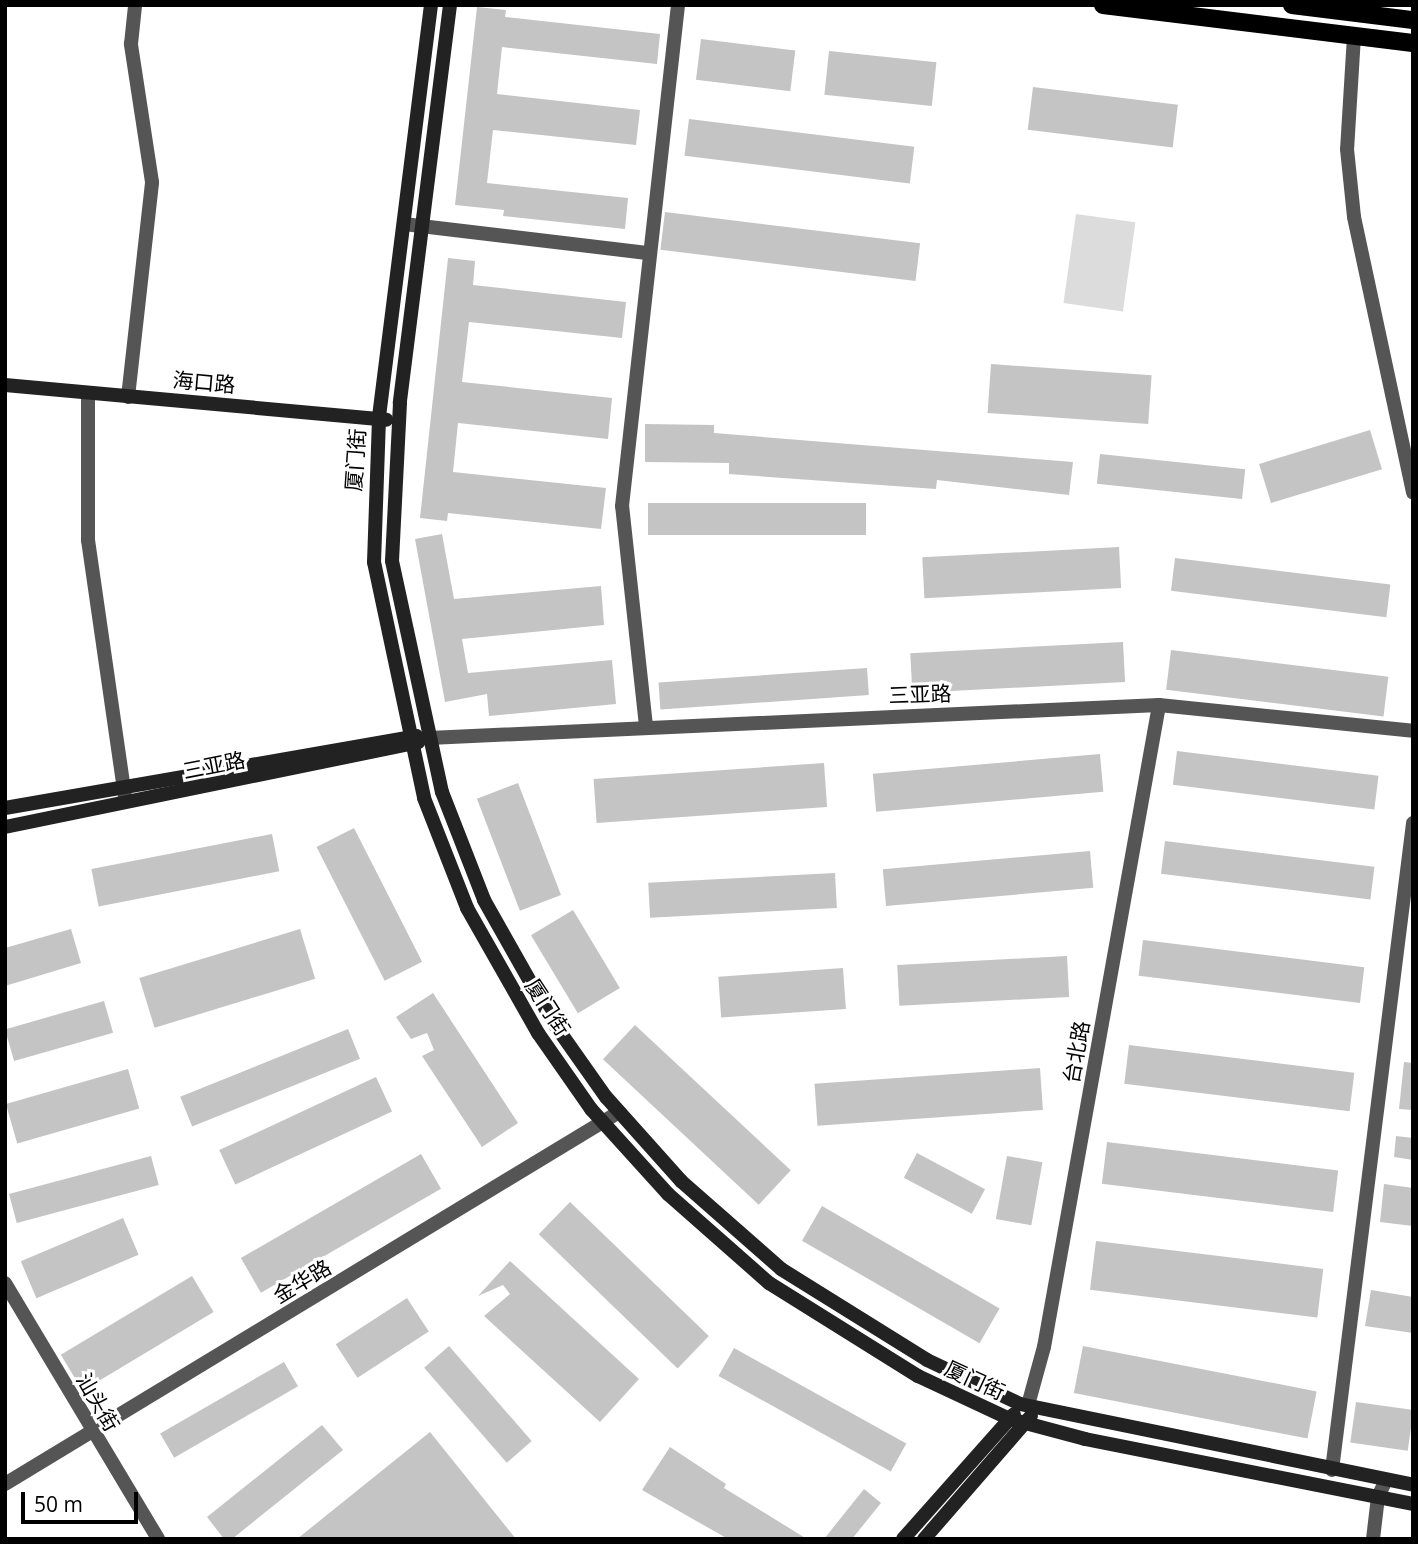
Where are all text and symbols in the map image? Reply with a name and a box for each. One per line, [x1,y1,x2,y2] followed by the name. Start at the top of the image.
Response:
[172,367,236,397] street label: 海口路
[340,428,370,492] street label: 厦门街
[888,680,952,708] street label: 三亚路
[181,747,247,783] street label: 三亚路
[520,974,576,1040] street label: 厦门街
[1058,1019,1094,1085] street label: 台北路
[269,1254,335,1308] street label: 金华路
[941,1355,1009,1405] street label: 厦门街
[71,1368,125,1436] street label: 汕头街
[24,1478,142,1522] scale bar
[34,1490,83,1518] text: 50 m

